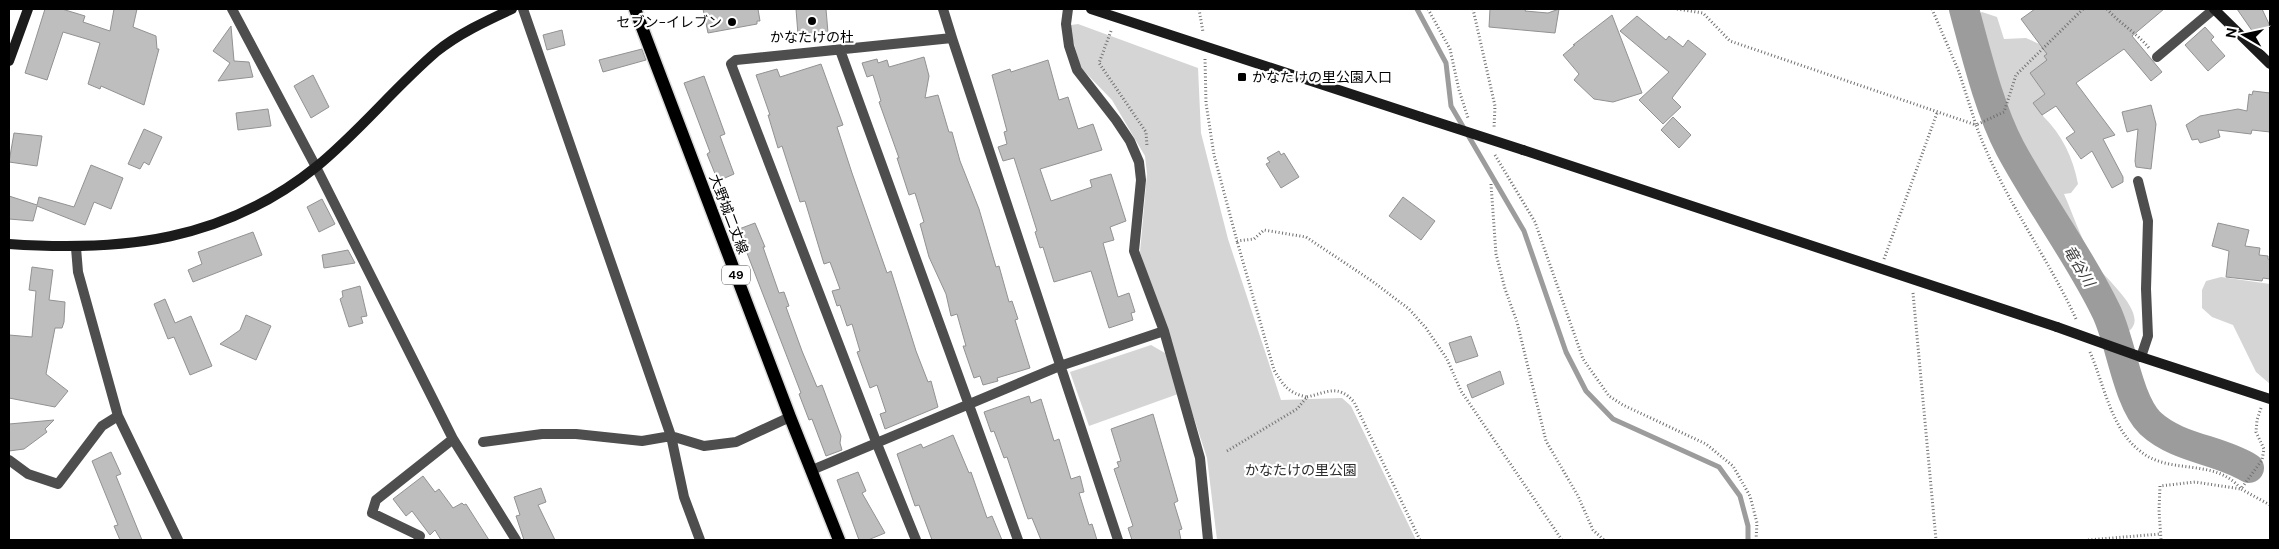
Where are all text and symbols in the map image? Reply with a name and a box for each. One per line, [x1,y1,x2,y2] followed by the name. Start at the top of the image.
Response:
[2219,10,2269,60] north arrow
[616,13,722,31] place label: セブン-イレブン
[806,15,818,27] marker: かなたけの杜
[726,16,738,28] marker: セブン-イレブン
[2221,27,2241,39] text: N
[770,28,854,46] place label: かなたけの杜
[1252,68,1392,86] place label: かなたけの里公園入口
[1236,71,1248,83] marker: かなたけの里公園入口
[706,172,752,256] street label: 大野城二丈線
[2059,242,2100,292] water label: 竜谷川
[722,266,750,284] road number: 49
[1245,461,1357,479] park label: かなたけの里公園

